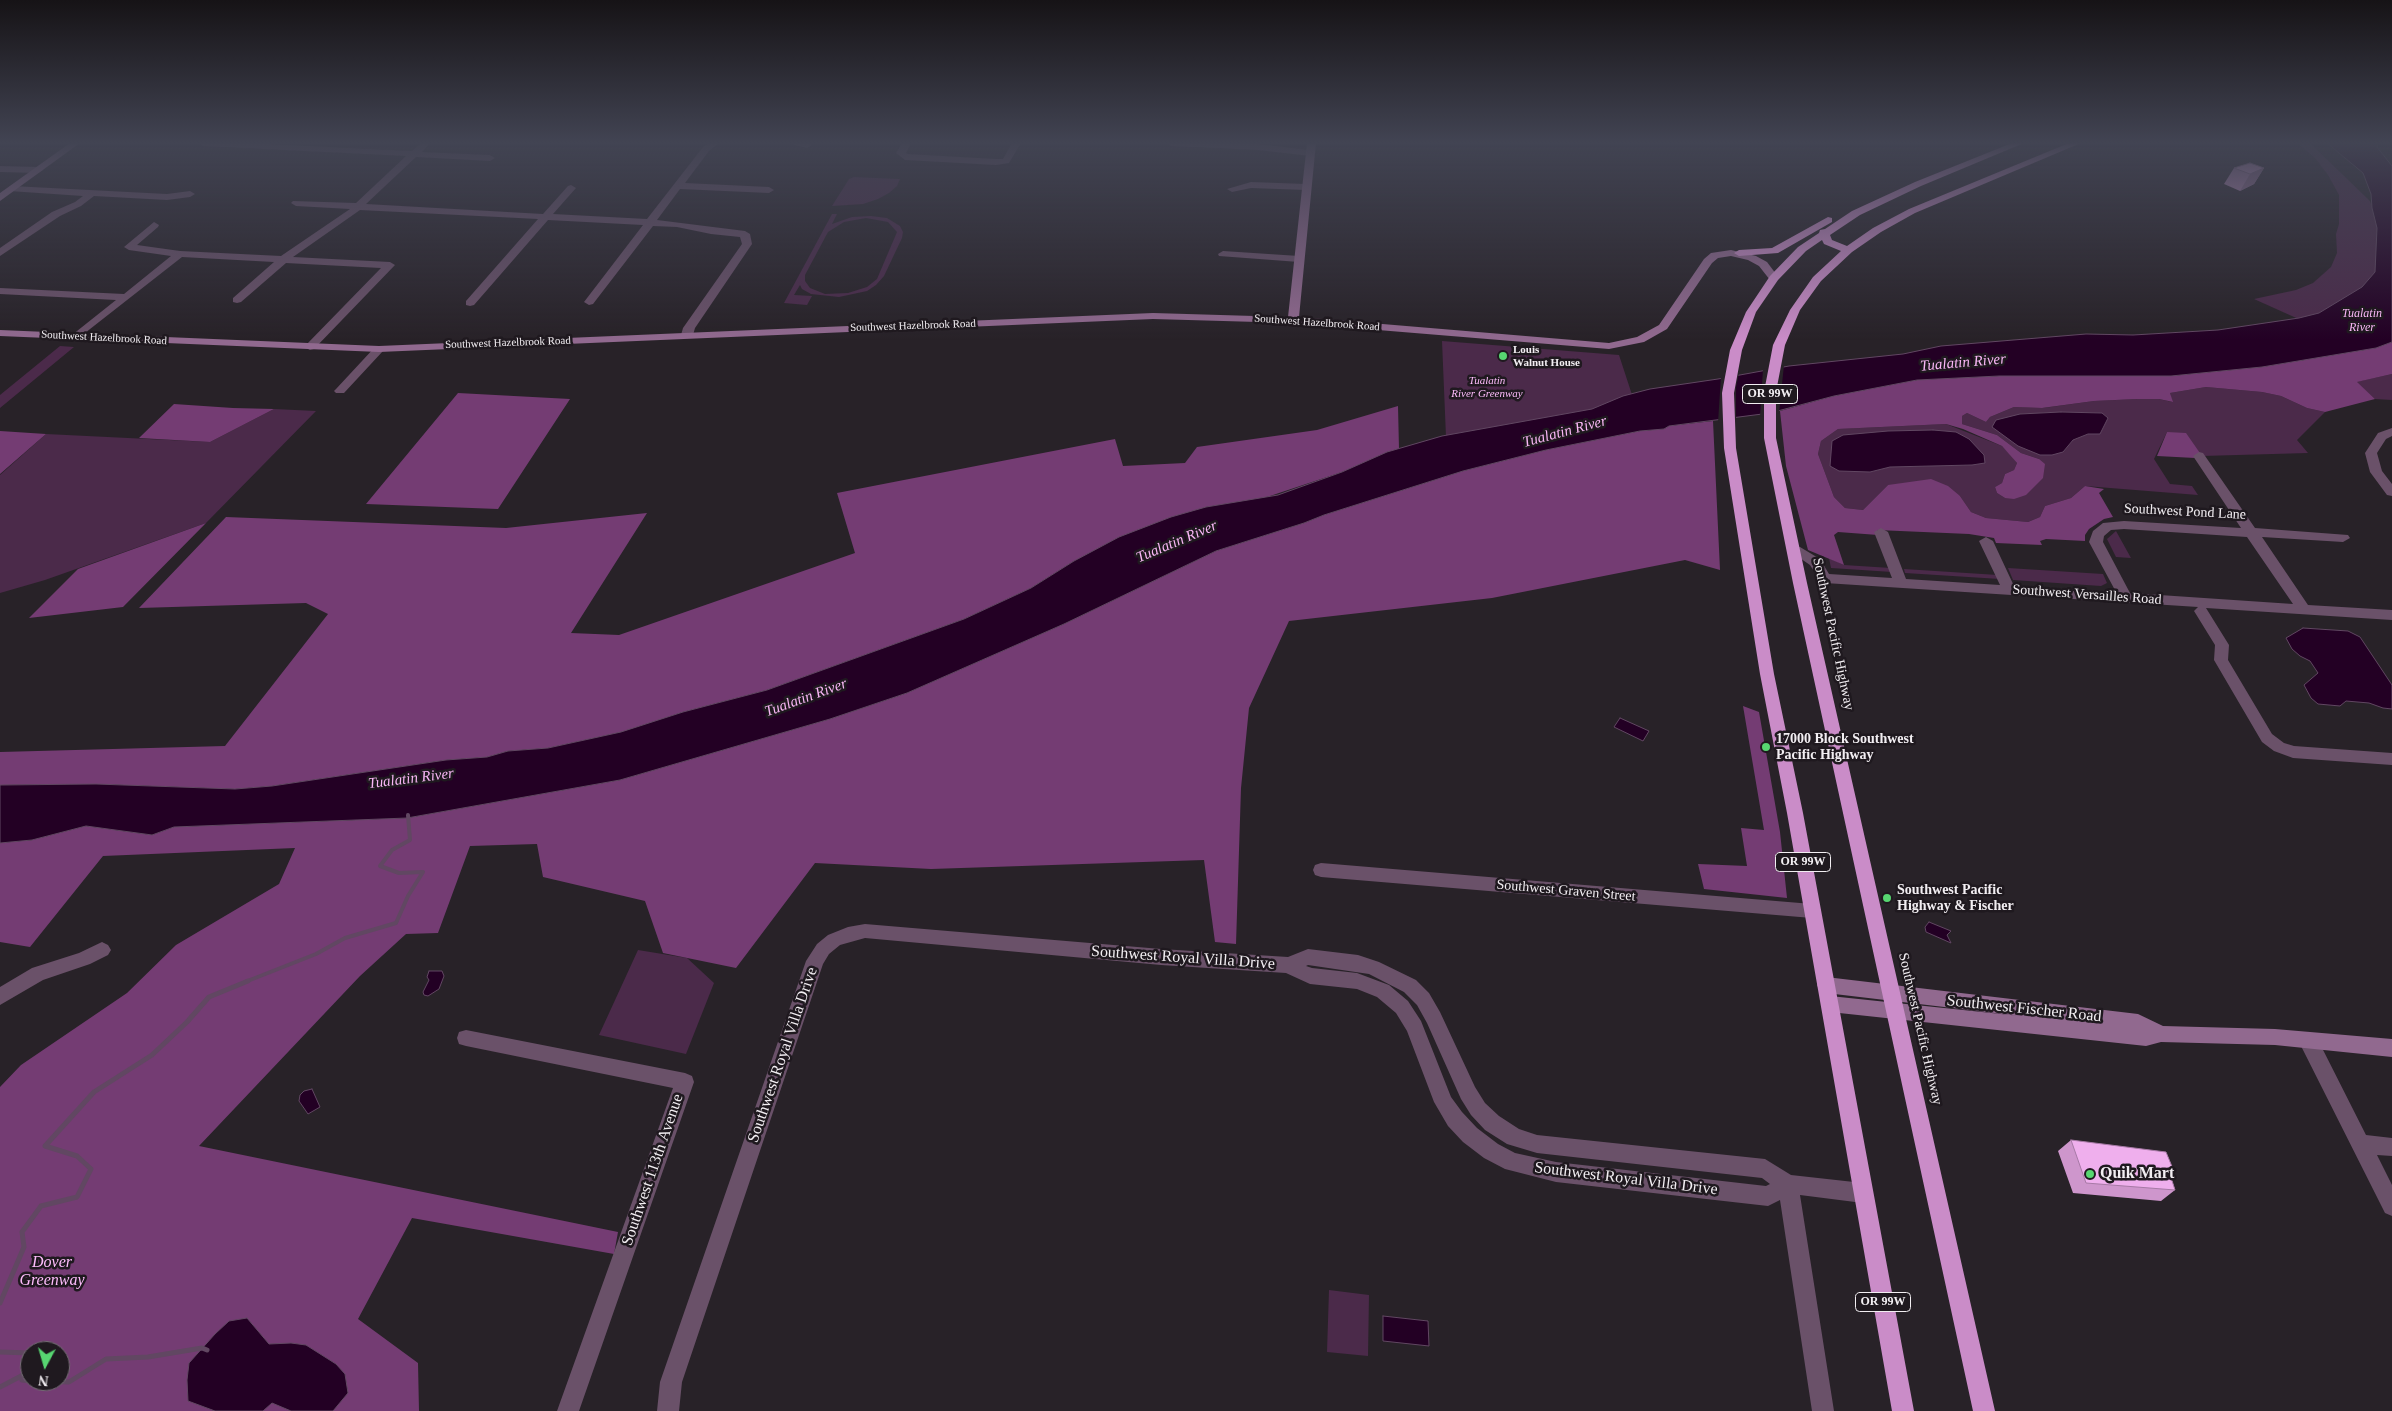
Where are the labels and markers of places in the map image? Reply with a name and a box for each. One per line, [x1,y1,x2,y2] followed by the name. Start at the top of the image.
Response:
[1513,343,1580,369] place label: Louis Walnut House
[1497,350,1509,362] marker: Louis Walnut House
[1776,731,1914,764] place label: 17000 Block Southwest Pacific Highway
[1760,741,1772,753] marker: 17000 Block Southwest Pacific Highway
[1897,882,2014,914] place label: Southwest Pacific Highway & Fischer
[1881,892,1893,904] marker: Southwest Pacific Highway & Fischer
[2100,1164,2174,1184] place label: Quik Mart
[2084,1168,2096,1180] marker: Quik Mart

